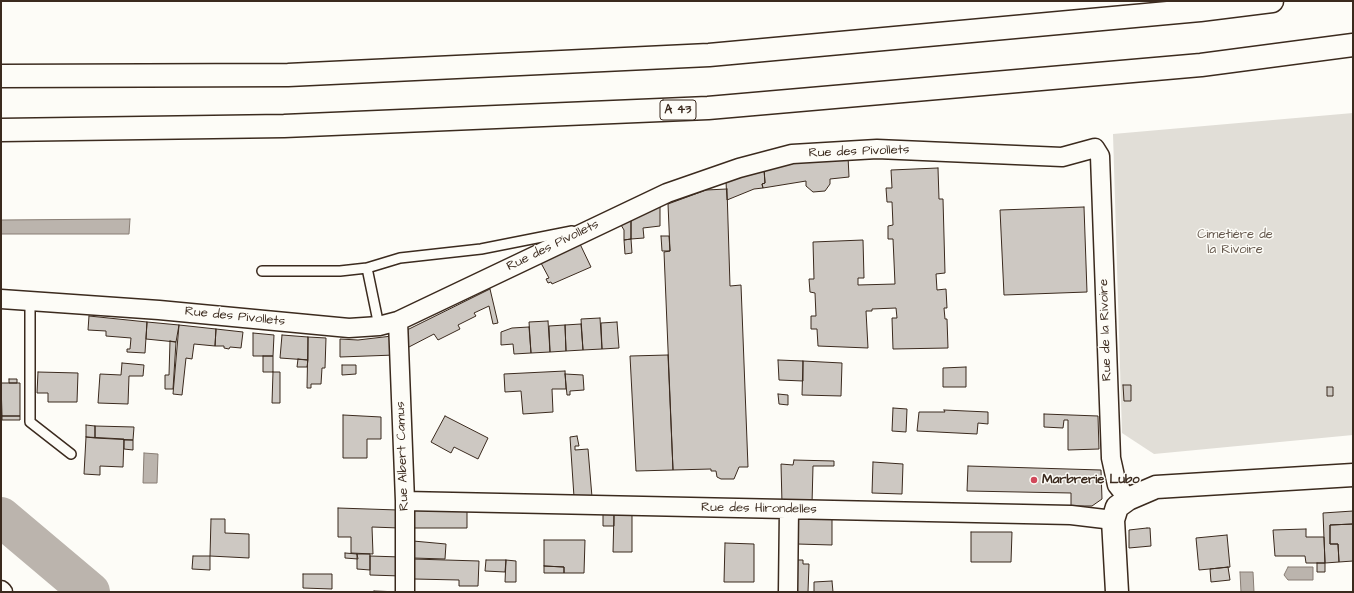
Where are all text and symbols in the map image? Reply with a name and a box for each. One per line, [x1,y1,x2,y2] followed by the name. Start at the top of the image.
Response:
[660,100,696,120] road number: A 43
[808,142,910,162] street label: Rue des Pivollets
[504,217,602,275] street label: Rue des Pivollets
[1197,227,1273,258] park label: Cimetière de la Rivoire
[1096,279,1116,381] street label: Rue de la Rivoire
[184,304,286,330] street label: Rue des Pivollets
[393,401,413,511] street label: Rue Albert Camus
[1042,472,1140,488] place label: Marbrerie Lubo
[1029,475,1039,485] marker: Marbrerie Lubo
[701,500,817,518] street label: Rue des Hirondelles

